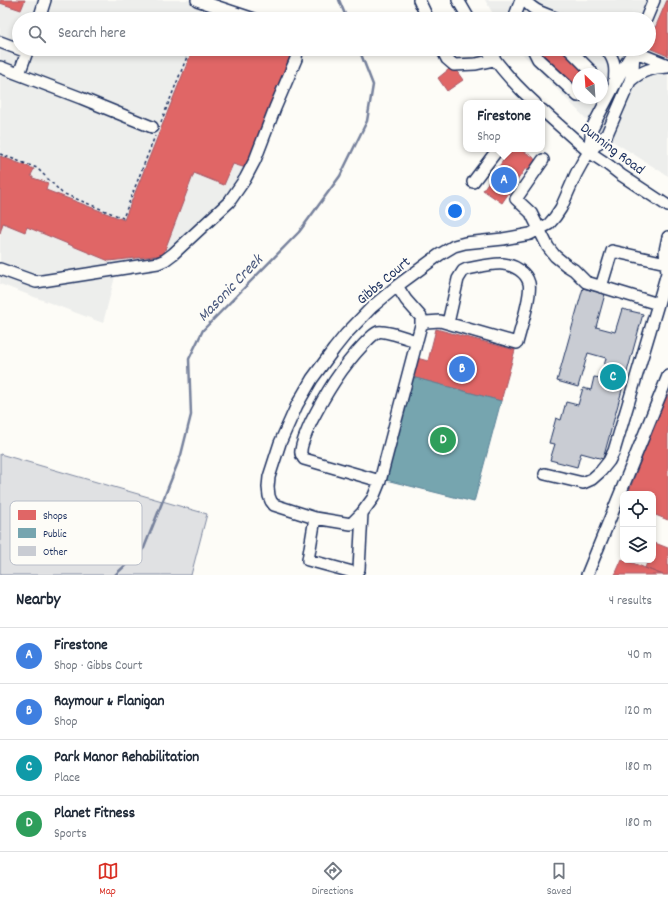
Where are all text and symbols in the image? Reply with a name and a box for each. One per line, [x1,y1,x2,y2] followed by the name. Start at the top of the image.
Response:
[12,12,656,56] search box
[26,23,48,45] icon: search
[58,23,126,45] text: Search here
[572,68,608,104] north arrow
[463,100,545,152] popup
[477,106,531,128] text: Firestone
[575,118,649,181] street label: Dunning Road
[477,128,501,147] text: Shop
[491,165,517,195] pin: A
[445,201,465,221] your location
[193,249,270,328] water label: Masonic Creek
[352,252,416,311] street label: Gibbs Court
[449,354,475,384] pin: B
[600,362,626,392] pin: C
[430,425,456,455] pin: D
[620,491,656,563] map controls
[620,491,656,527] button: locate
[10,501,142,565] legend
[43,509,68,525] text: Shops
[43,527,67,543] text: Public
[620,527,656,563] button: layers
[43,545,68,561] text: Other
[16,589,60,613] text: Nearby
[609,592,652,611] text: 4 results
[54,635,108,657] text: Firestone
[25,646,33,665] text: A
[628,646,652,665] text: 40 m
[54,657,142,676] text: Shop · Gibbs Court
[54,691,164,713] text: Raymour & Flanigan
[26,702,32,721] text: B
[624,702,652,721] text: 120 m
[54,713,77,732] text: Shop
[54,747,199,769] text: Park Manor Rehabilitation
[26,758,32,777] text: C
[625,758,652,777] text: 180 m
[54,769,80,788] text: Place
[54,803,135,825] text: Planet Fitness
[26,814,32,833] text: D
[625,814,652,833] text: 180 m
[54,825,87,844] text: Sports
[97,860,119,900] tab: Map
[312,860,354,900] tab: Directions
[547,860,571,900] tab: Saved

